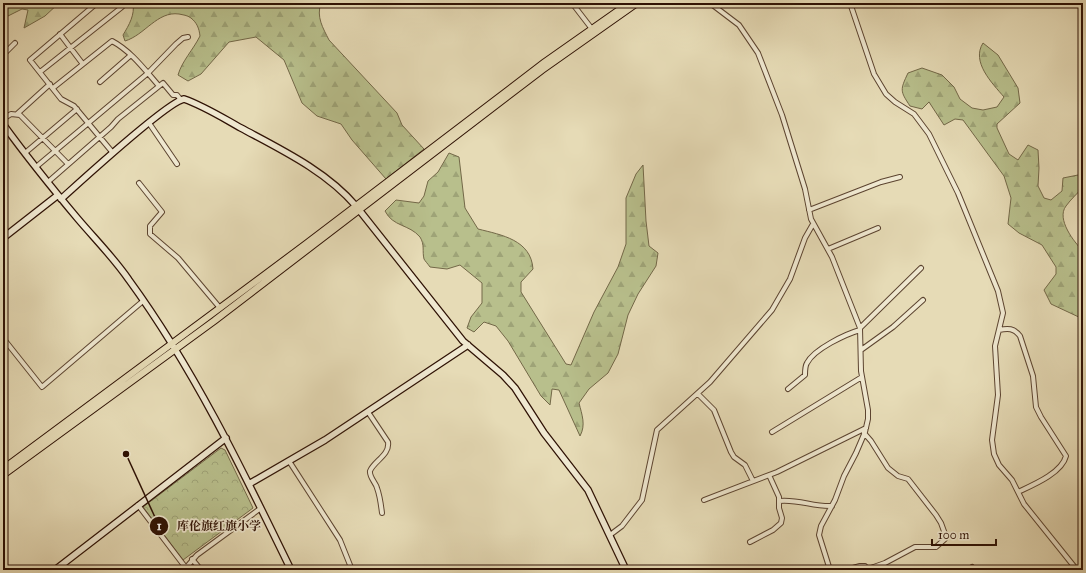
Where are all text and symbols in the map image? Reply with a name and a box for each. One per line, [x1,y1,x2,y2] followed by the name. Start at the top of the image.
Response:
[149,514,269,538] callout: 库伦旗红旗小学
[157,519,162,533] text: 1
[177,519,261,533] text: 库伦旗红旗小学
[932,521,996,547] scale bar
[938,528,969,542] text: 100 m

